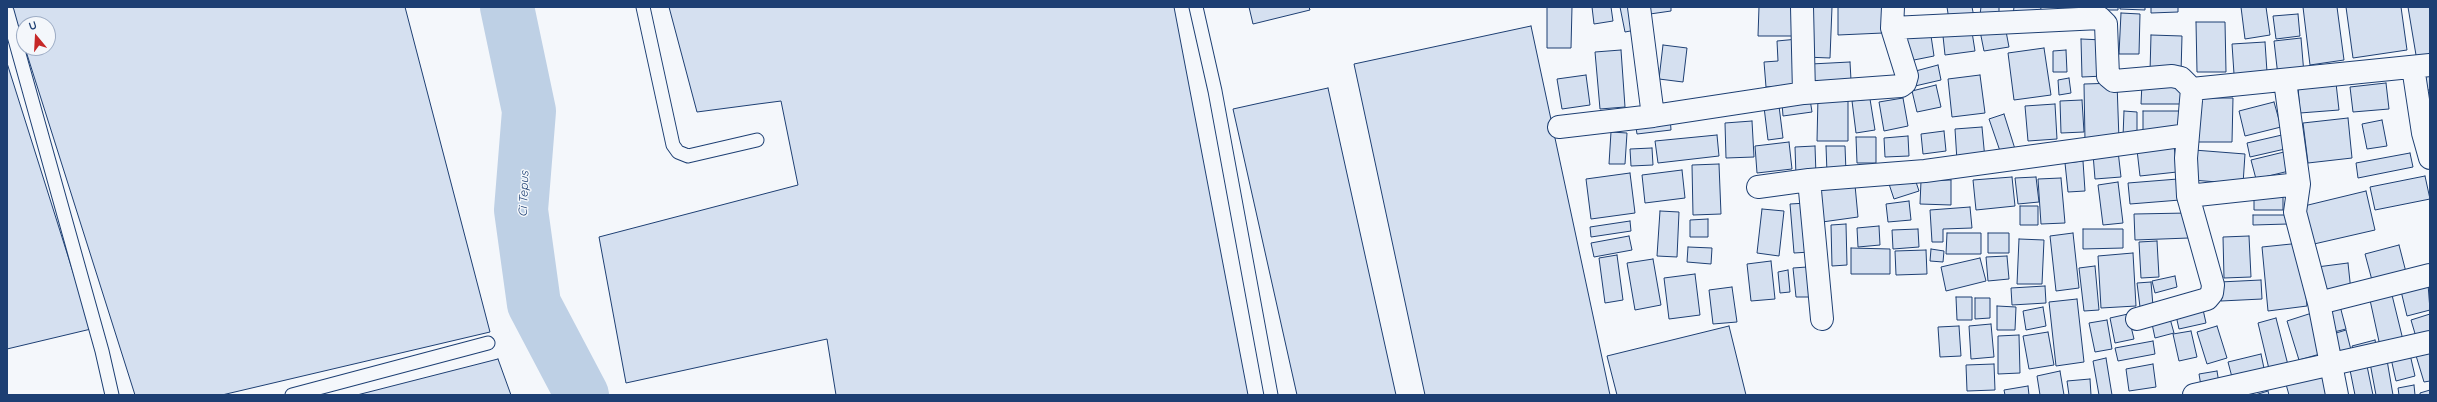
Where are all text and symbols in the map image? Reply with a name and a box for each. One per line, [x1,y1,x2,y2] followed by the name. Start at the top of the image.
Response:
[16,16,56,56] north arrow
[27,18,38,33] text: U
[516,171,532,217] water label: Ci Tepus

